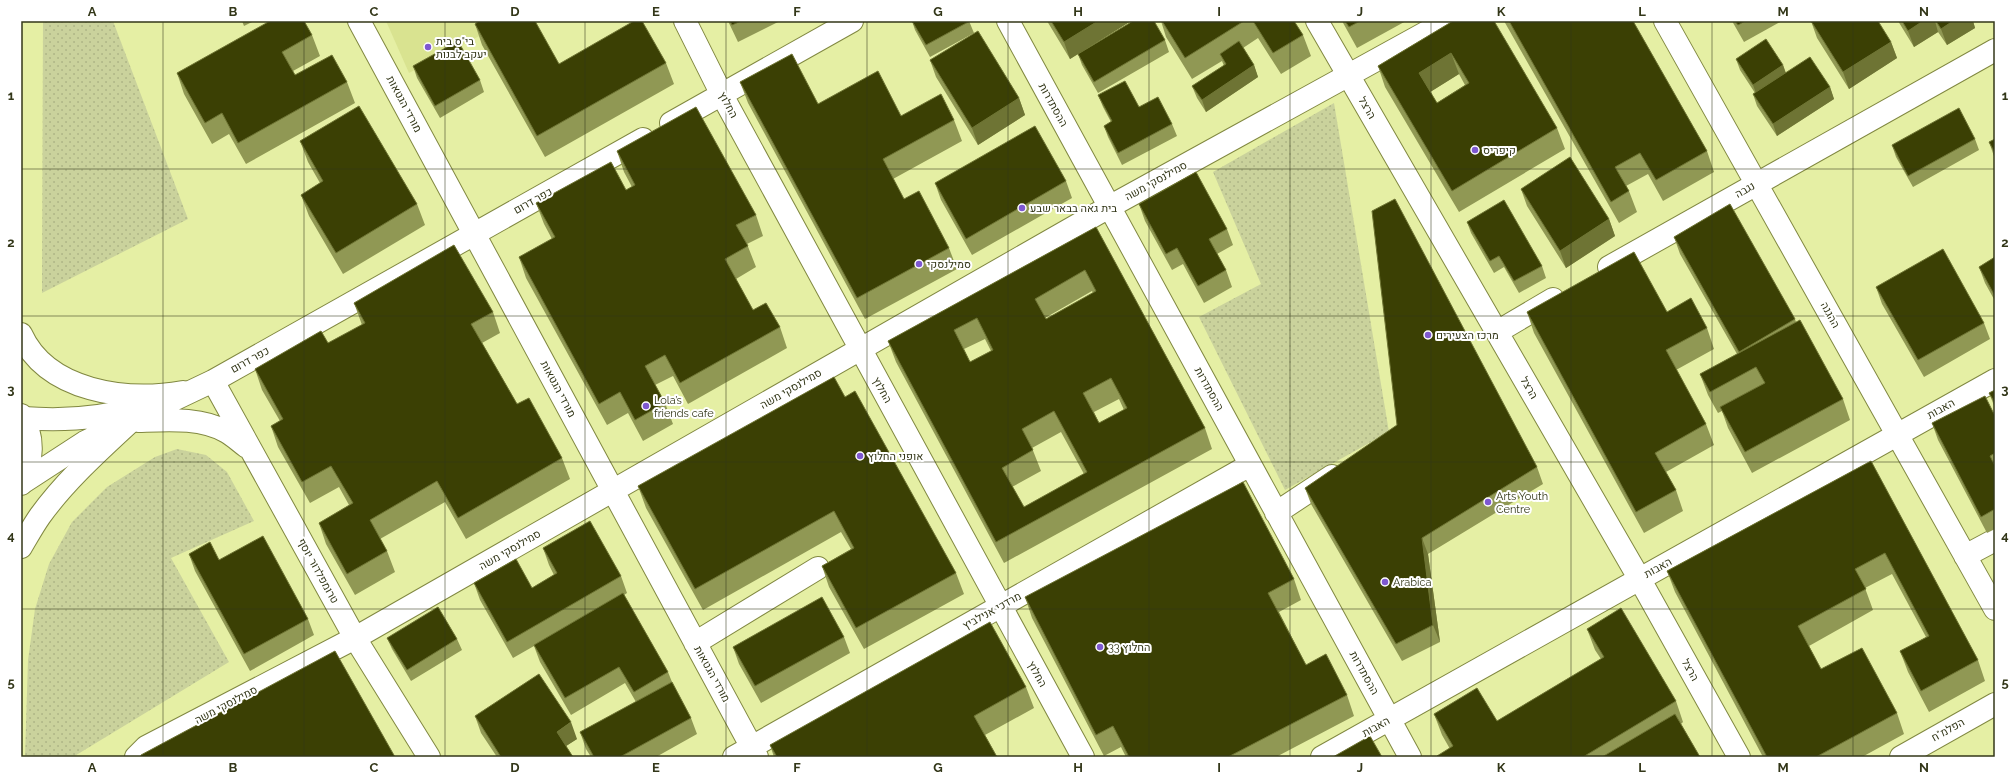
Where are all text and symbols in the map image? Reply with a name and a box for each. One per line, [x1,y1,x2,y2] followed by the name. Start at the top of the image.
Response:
[88,4,97,19] text: A
[229,4,238,19] text: B
[370,4,379,19] text: C
[510,4,520,19] text: D
[652,4,660,19] text: E
[793,4,801,19] text: F
[933,4,943,19] text: G
[1073,4,1083,19] text: H
[1217,4,1221,19] text: I
[1357,4,1363,19] text: J
[1497,4,1506,19] text: K
[1638,4,1646,19] text: L
[1777,4,1789,19] text: M
[1919,4,1929,19] text: N
[436,35,487,61] place label: בי"ס בית יעקב לבנות
[423,42,433,52] marker: בי"ס בית יעקב לבנות
[384,74,424,135] street label: מורדי הגטאות
[1036,81,1070,129] street label: ההסתדרות
[8,88,15,103] text: 1
[2002,88,2009,103] text: 1
[716,90,740,120] street label: החלוץ
[1355,95,1379,121] street label: הרצל
[1483,144,1516,157] place label: קיפריס
[1470,145,1480,155] marker: קיפריס
[1123,159,1189,203] street label: סמילנסקי משה
[1733,179,1757,201] street label: נגבה
[511,185,555,217] street label: כפר דרום
[1030,202,1117,215] place label: בית גאה בבאר שבע
[1017,203,1027,213] marker: בית גאה בבאר שבע
[7,235,15,250] text: 2
[2001,235,2009,250] text: 2
[927,258,971,271] place label: סמילנסקי
[914,259,924,269] marker: סמילנסקי
[1818,300,1842,330] street label: ההגנה
[1436,329,1499,342] place label: מרכז הצעירים
[1423,330,1433,340] marker: מרכז הצעירים
[228,344,272,376] street label: כפר דרום
[538,359,578,420] street label: מורדי הגטאות
[1192,365,1226,413] street label: ההסתדרות
[758,366,824,412] street label: סמילנסקי משה
[870,375,894,405] street label: החלוץ
[1517,375,1541,401] street label: הרצל
[7,382,15,397] text: 3
[2001,382,2009,397] text: 3
[654,394,714,420] place label: Lola’s friends cafe
[1925,396,1957,422] street label: האבות
[641,401,651,411] marker: Lola’s friends cafe
[868,450,923,463] place label: אופני החלוץ
[855,451,865,461] marker: אופני החלוץ
[1496,490,1548,516] place label: Arts Youth Centre
[1483,497,1493,507] marker: Arts Youth Centre
[477,527,543,573] street label: סמילנסקי משה
[7,528,15,543] text: 4
[2001,528,2009,543] text: 4
[295,536,341,606] street label: טרומפלדור יוסף
[1642,555,1674,581] street label: האבות
[1393,576,1432,589] place label: Arabica
[1380,577,1390,587] marker: Arabica
[960,590,1024,632] street label: מרדכי אנילביץ
[1108,641,1150,654] place label: החלוץ 33
[1095,642,1105,652] marker: החלוץ 33
[691,644,733,704] street label: מורדי הגטאות
[1347,649,1381,697] street label: ההסתדרות
[1679,657,1701,683] street label: הרצל
[1025,659,1049,689] street label: החלוץ
[7,675,15,690] text: 5
[2001,675,2009,690] text: 5
[192,683,260,727] street label: סמילנסקי משה
[1360,714,1392,740] street label: האבות
[1929,716,1967,744] street label: הפלמ"ח
[88,760,97,775] text: A
[229,760,238,775] text: B
[370,760,379,775] text: C
[510,760,520,775] text: D
[652,760,660,775] text: E
[793,760,801,775] text: F
[933,760,943,775] text: G
[1073,760,1083,775] text: H
[1217,760,1221,775] text: I
[1357,760,1363,775] text: J
[1497,760,1506,775] text: K
[1638,760,1646,775] text: L
[1777,760,1789,775] text: M
[1919,760,1929,775] text: N

